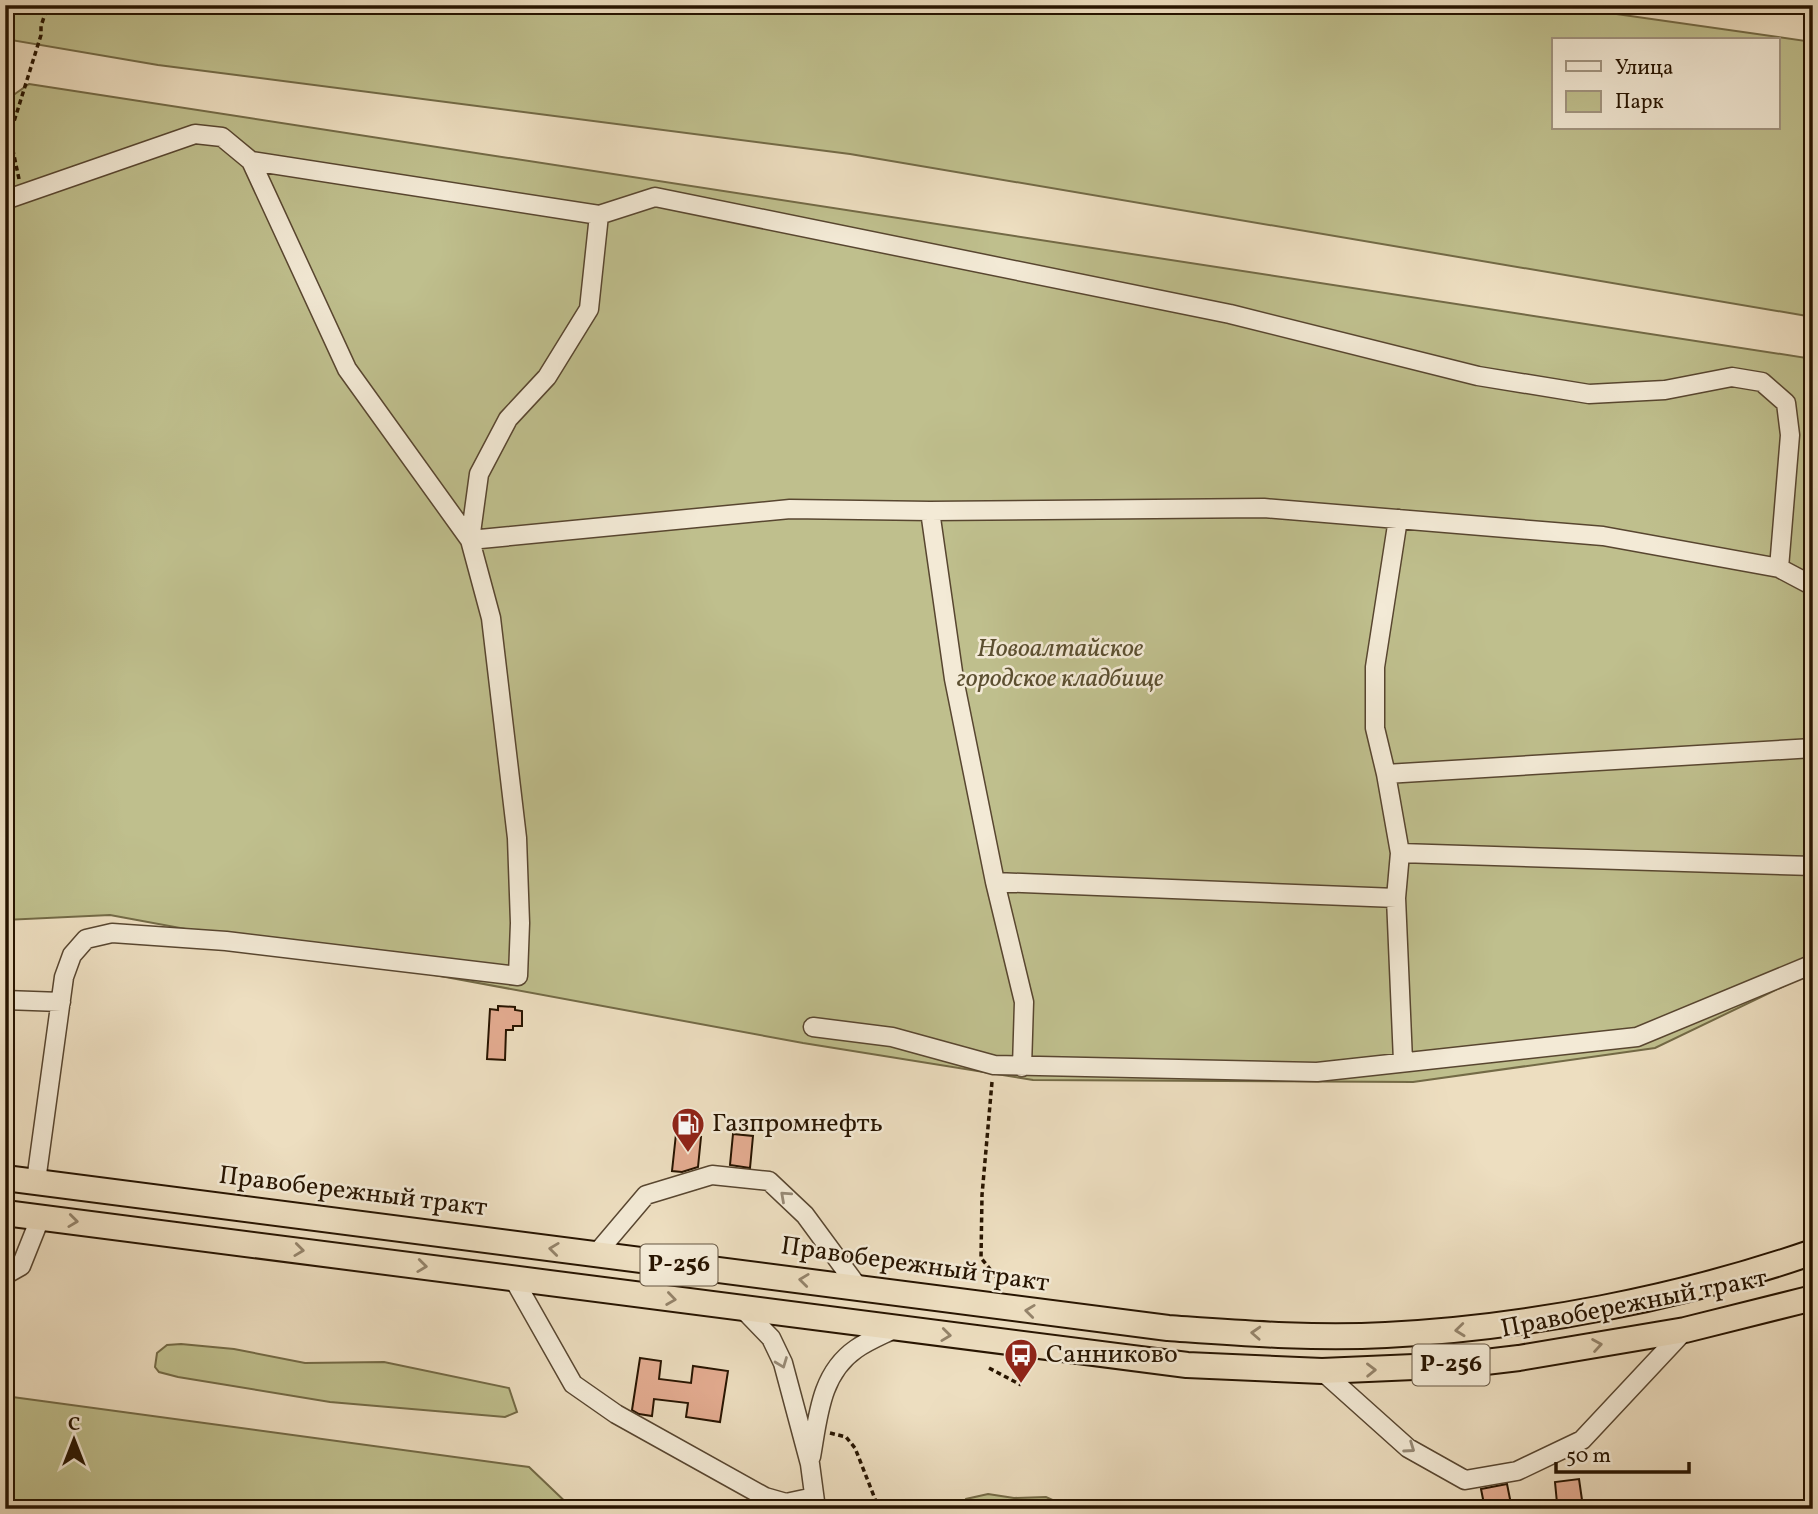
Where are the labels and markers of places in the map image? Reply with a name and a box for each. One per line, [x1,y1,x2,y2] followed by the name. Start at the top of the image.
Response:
[669,1105,707,1154] fuel station icon: Газпромнефть
[712,1106,883,1142] place label: Газпромнефть
[1002,1336,1040,1385] bus stop icon: Санниково
[1046,1337,1178,1373] place label: Санниково

